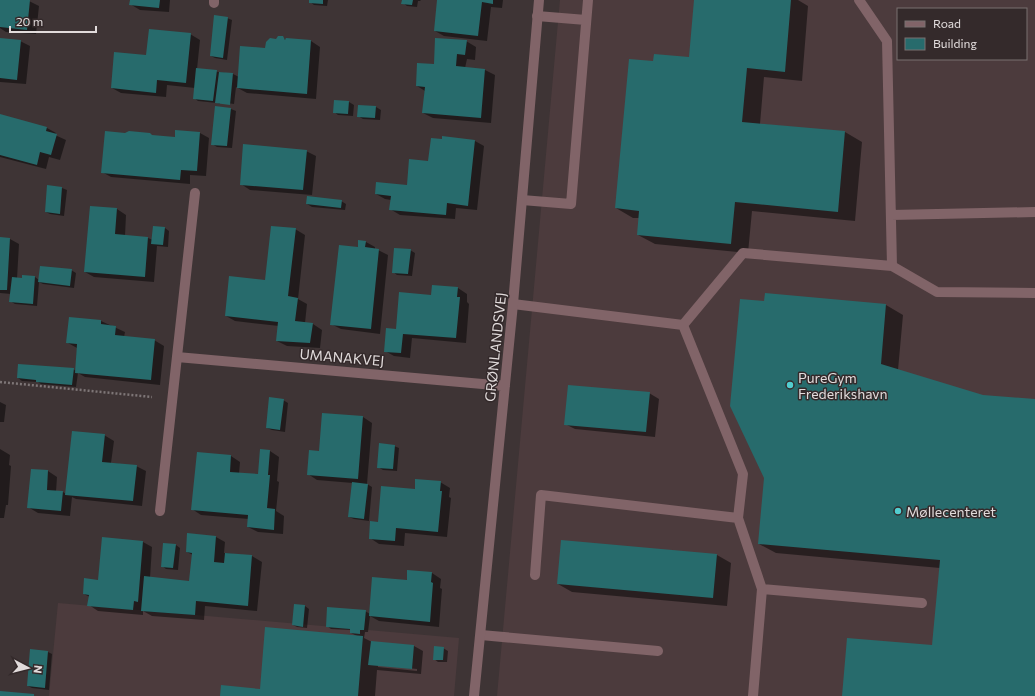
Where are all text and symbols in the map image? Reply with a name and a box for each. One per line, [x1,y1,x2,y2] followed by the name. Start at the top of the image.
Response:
[10,8,96,34] scale bar
[897,8,1027,60] legend
[16,14,43,28] text: 20 m
[933,16,961,30] text: Road
[933,36,977,50] text: Building
[481,291,509,403] street label: GRØNLANDSVEJ
[299,345,385,369] street label: UMANAKVEJ
[798,369,888,402] place label: PureGym Frederikshavn
[785,380,795,390] marker: PureGym Frederikshavn
[906,503,996,520] place label: Møllecenteret
[893,506,903,516] marker: Møllecenteret
[8,648,48,688] north arrow
[31,664,45,674] text: N

